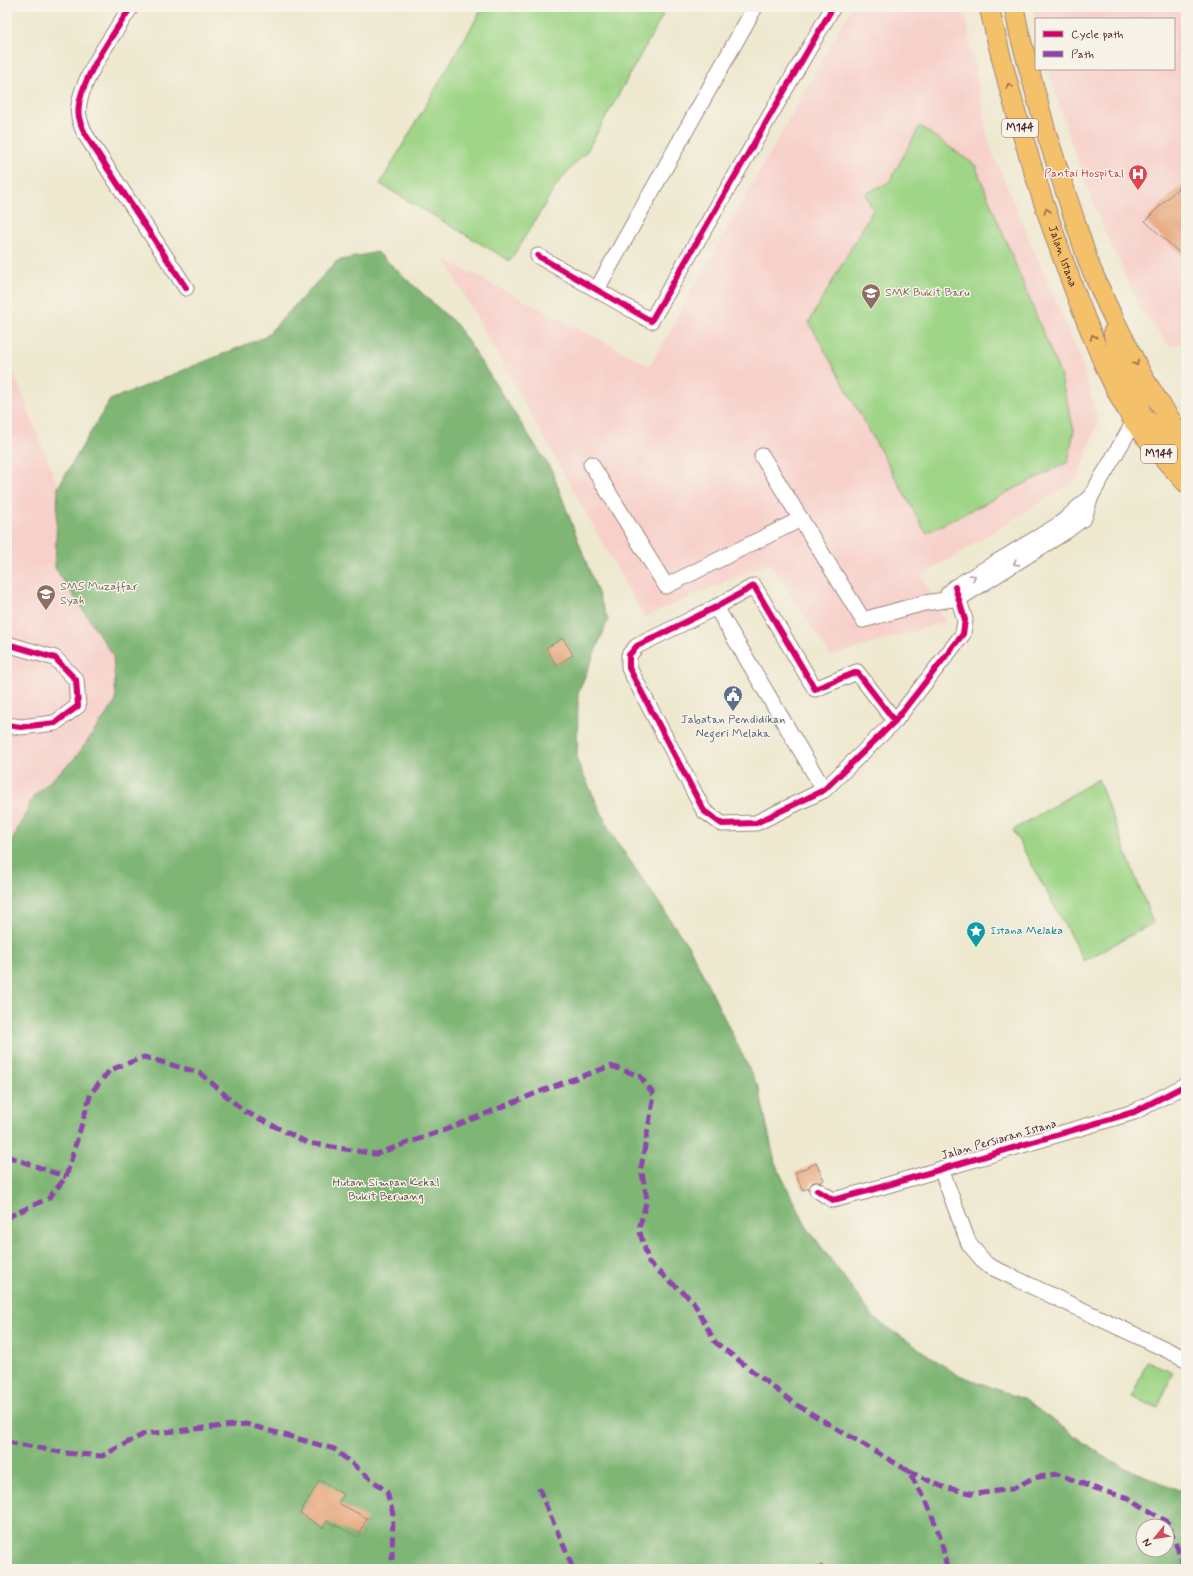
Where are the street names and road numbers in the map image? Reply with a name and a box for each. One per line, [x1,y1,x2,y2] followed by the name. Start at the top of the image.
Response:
[1002,119,1038,137] road number: M144
[1044,223,1081,290] street label: Jalan Istana
[1141,445,1177,463] road number: M144
[939,1116,1059,1164] street label: Jalan Persiaran Istana

